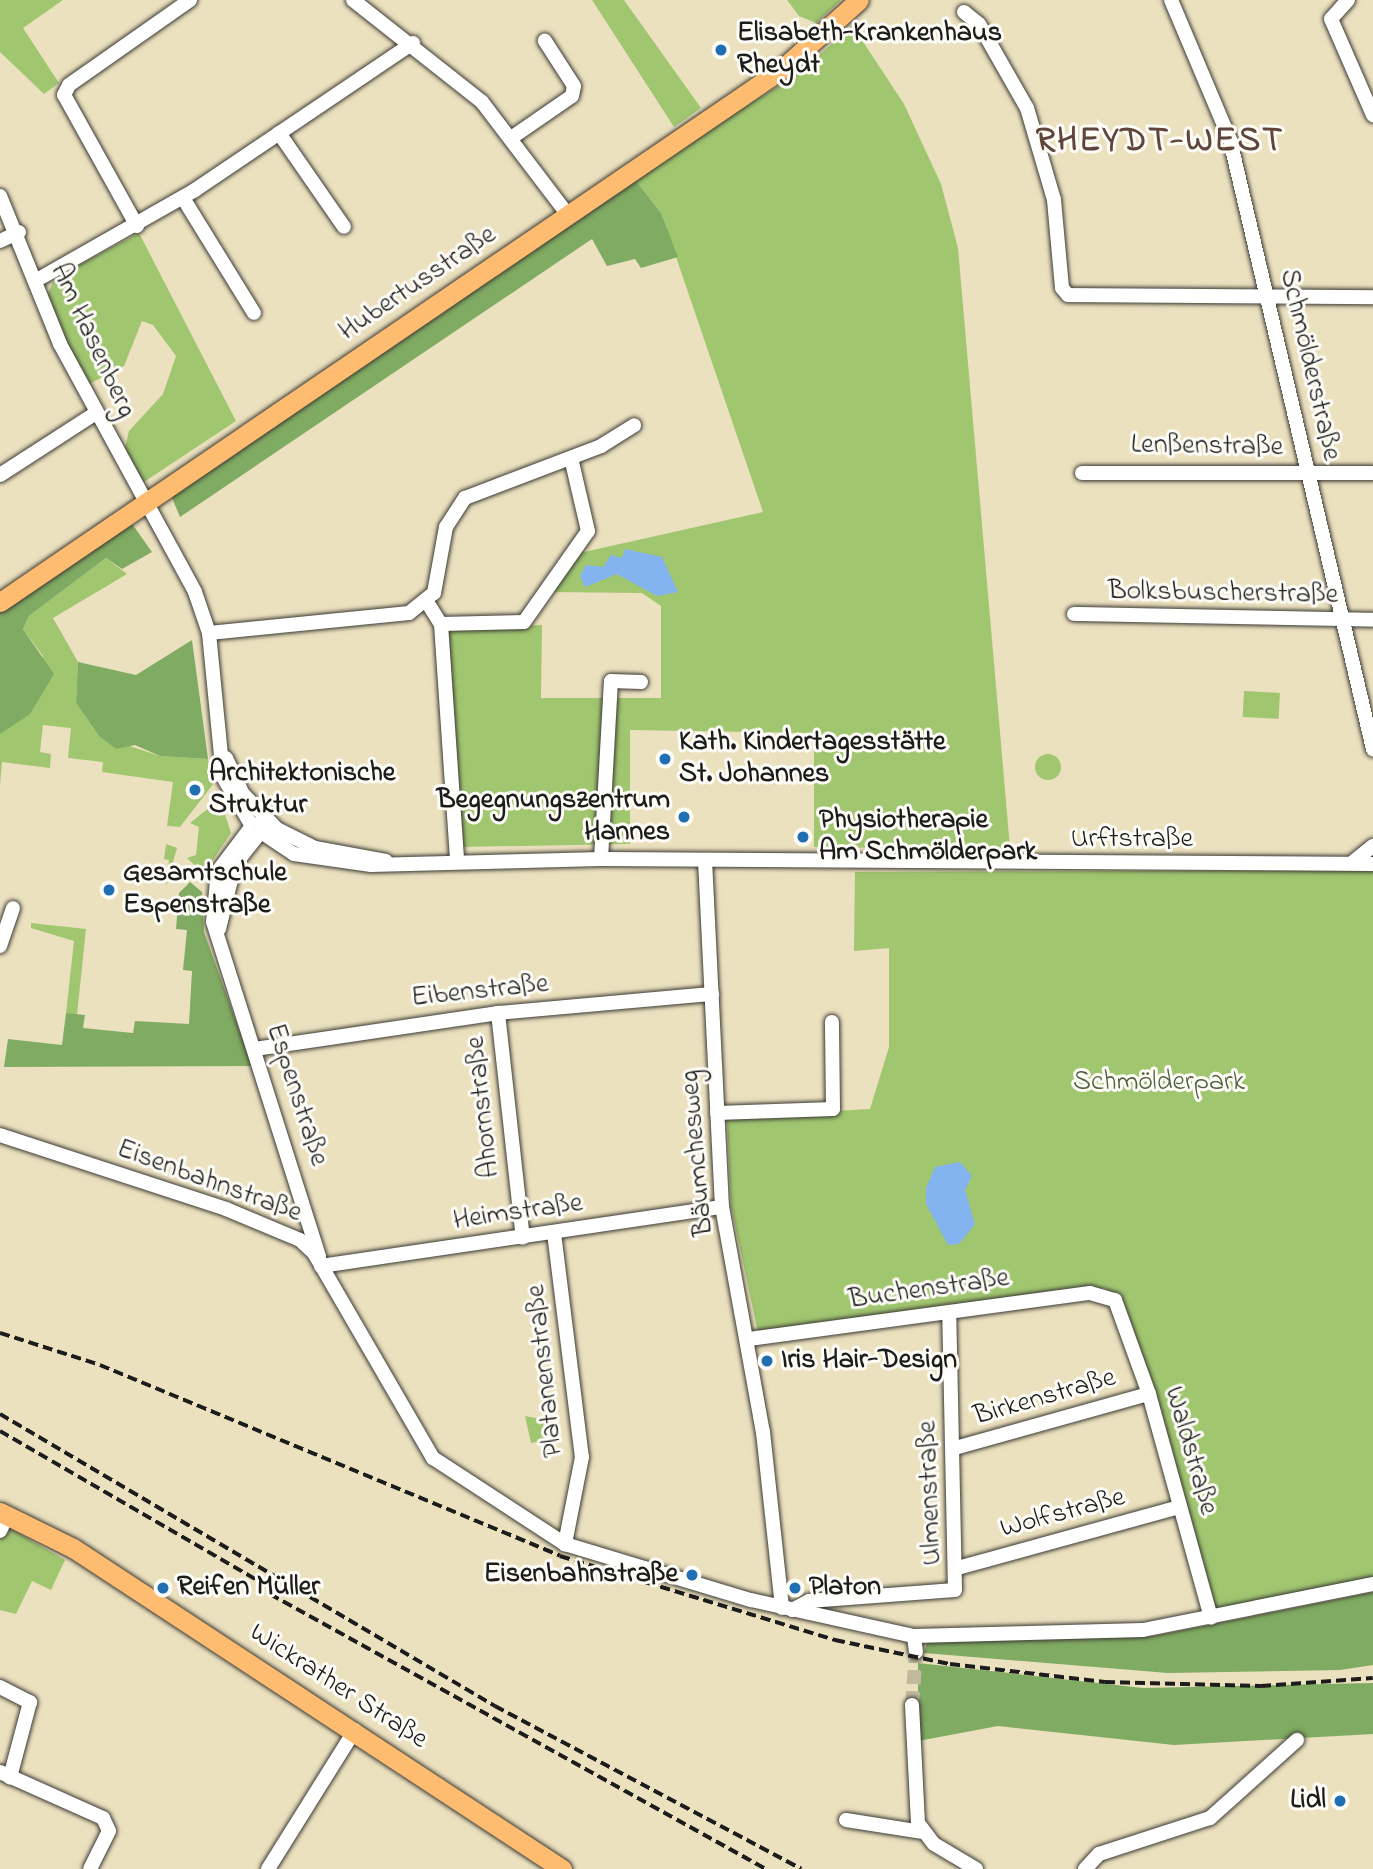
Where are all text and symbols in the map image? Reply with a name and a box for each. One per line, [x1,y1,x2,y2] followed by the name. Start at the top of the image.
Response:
[737,17,1002,83] place label: Elisabeth-Krankenhaus Rheydt
[711,40,731,60] marker: Elisabeth-Krankenhaus Rheydt
[1037,121,1283,163] district label: RHEYDT-WEST
[333,219,503,349] street label: Hubertusstraße
[42,258,142,424] street label: Am Hasenberg
[1271,266,1347,464] street label: Schmölderstraße
[1131,429,1283,465] street label: Lenßenstraße
[1108,575,1338,613] street label: Bolksbuscherstraße
[679,726,946,792] place label: Kath. Kindertagesstätte St. Johannes
[657,751,673,767] marker: Kath. Kindertagesstätte St. Johannes
[209,757,395,823] place label: Architektonische Struktur
[187,782,203,798] marker: Architektonische Struktur
[437,784,670,850] place label: Begegnungszentrum Hannes
[819,804,1037,870] place label: Physiotherapie Am Schmölderpark
[676,809,692,825] marker: Begegnungszentrum Hannes
[1071,823,1193,857] street label: Urftstraße
[793,827,813,847] marker: Physiotherapie Am Schmölderpark
[123,857,287,923] place label: Gesamtschule Espenstraße
[101,882,117,898] marker: Gesamtschule Espenstraße
[410,968,550,1016] street label: Eibenstraße
[257,1020,335,1170] street label: Espenstraße
[460,1035,508,1179] street label: Ahornstraße
[1073,1066,1245,1100] park label: Schmölderpark
[674,1068,722,1238] street label: Bäumchesweg
[112,1133,306,1231] street label: Eisenbahnstraße
[451,1187,585,1239] street label: Heimstraße
[847,1262,1011,1318] street label: Buchenstraße
[520,1283,572,1459] street label: Platanenstraße
[781,1344,957,1378] place label: Iris Hair-Design
[759,1353,775,1369] marker: Iris Hair-Design
[970,1362,1120,1434] street label: Birkenstraße
[1156,1383,1224,1519] street label: Waldstraße
[912,1420,950,1566] street label: Ulmenstraße
[997,1481,1129,1547] street label: Wolfstraße
[484,1558,678,1592] place label: Eisenbahnstraße
[684,1567,700,1583] marker: Eisenbahnstraße
[177,1571,320,1605] place label: Reifen Müller
[809,1571,881,1605] place label: Platon
[155,1580,171,1596] marker: Reifen Müller
[787,1580,803,1596] marker: Platon
[242,1617,434,1757] street label: Wickrather Straße
[1290,1784,1326,1818] place label: Lidl
[1332,1793,1348,1809] marker: Lidl

